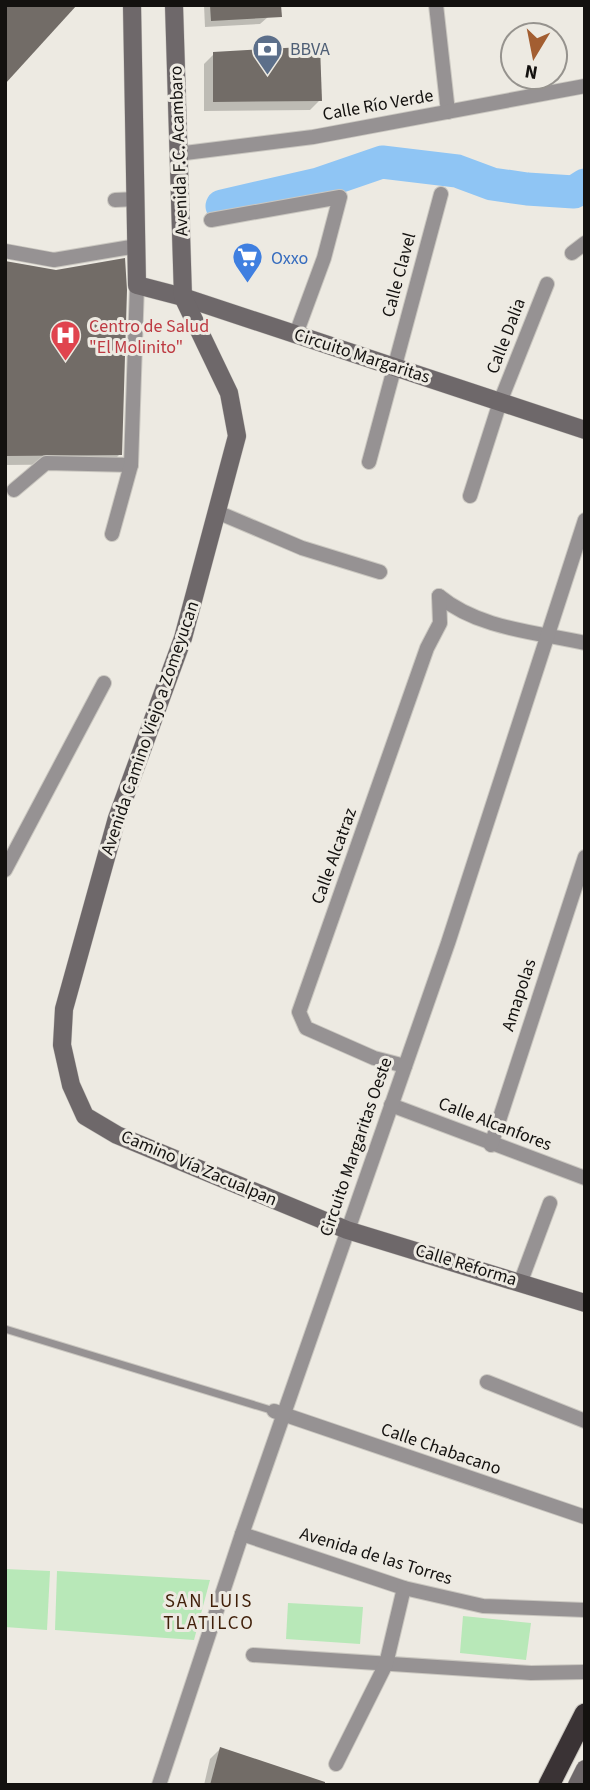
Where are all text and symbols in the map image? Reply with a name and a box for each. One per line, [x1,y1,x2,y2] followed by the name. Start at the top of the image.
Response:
[499,21,569,91] north arrow
[250,32,284,76] bank icon: BBVA
[290,37,330,62] place label: BBVA
[523,57,540,86] text: N
[164,65,194,237] street label: Avenida F.C. Acambaro
[321,83,435,127] street label: Calle Río Verde
[376,230,422,320] street label: Calle Clavel
[231,241,265,285] supermarket icon: Oxxo
[271,246,308,271] place label: Oxxo
[480,295,532,377] street label: Calle Dalia
[89,314,209,360] place label: Centro de Salud "El Molinito"
[49,319,83,363] hospital icon: Centro de Salud "El Molinito"
[291,322,433,390] street label: Circuito Margaritas
[95,598,205,858] street label: Avenida Camino Viejo a Zomeyucan
[305,804,363,908] street label: Calle Alcatraz
[496,956,542,1034] street label: Amapolas
[314,1054,398,1240] street label: Circuito Margaritas Oeste
[435,1091,555,1157] street label: Calle Alcanfores
[117,1124,281,1212] street label: Camino Vía Zacualpan
[412,1238,520,1292] street label: Calle Reforma
[378,1417,504,1481] street label: Calle Chabacano
[297,1521,455,1591] street label: Avenida de las Torres
[163,1588,255,1637] district label: SAN LUIS TLATILCO

